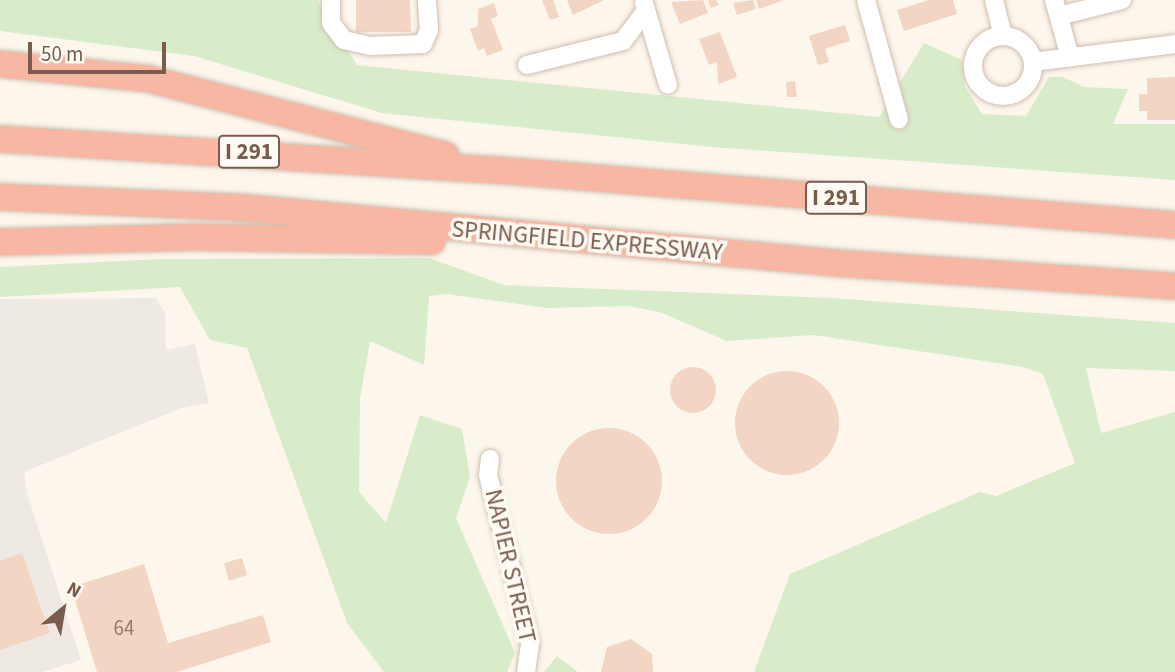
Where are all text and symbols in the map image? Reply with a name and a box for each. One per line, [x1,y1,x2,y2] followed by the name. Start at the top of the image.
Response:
[32,28,170,72] scale bar
[41,39,83,69] text: 50 m
[218,132,280,172] road number: I 291
[804,178,868,218] road number: I 291
[450,215,724,267] street label: SPRINGFIELD EXPRESSWAY
[478,486,542,646] street label: NAPIER STREET
[28,574,98,644] north arrow
[62,576,86,605] text: N
[114,615,134,641] house number: 64

